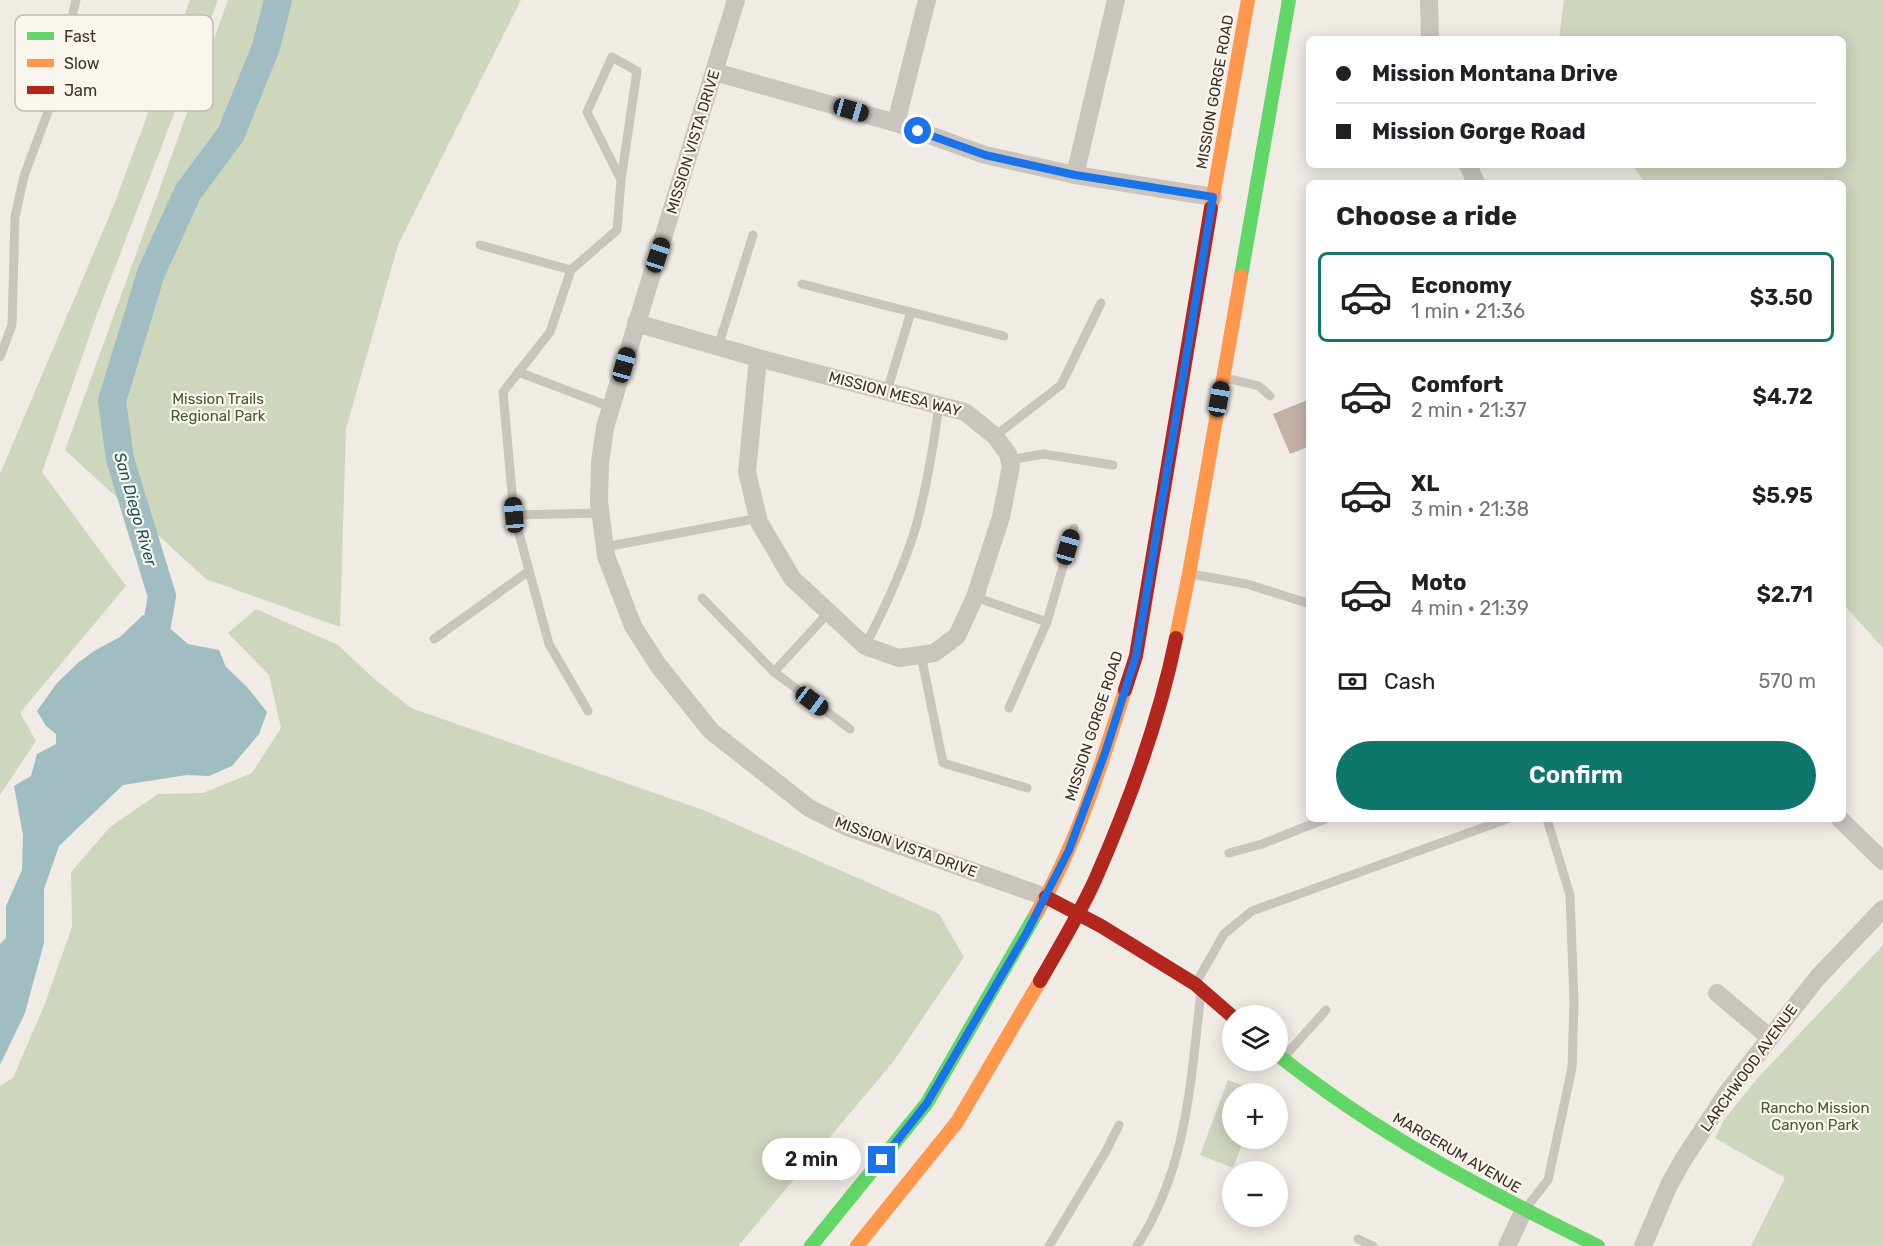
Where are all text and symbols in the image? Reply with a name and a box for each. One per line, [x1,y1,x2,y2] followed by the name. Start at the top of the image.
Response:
[1193,13,1237,171] street label: MISSION GORGE ROAD
[15,15,213,111] legend
[64,27,96,46] text: Fast
[64,54,100,73] text: Slow
[1372,60,1618,87] text: Mission Montana Drive
[662,68,724,216] street label: MISSION VISTA DRIVE
[64,81,97,100] text: Jam
[831,96,871,124] car
[904,117,931,144] route start
[1372,118,1586,145] text: Mission Gorge Road
[1336,200,1517,232] text: Choose a ride
[644,235,672,275] car
[1339,270,1393,324] icon: car
[1411,272,1512,299] text: Economy
[1750,284,1813,311] text: $3.50
[1411,299,1525,323] text: 1 min · 21:36
[610,345,638,385] car
[827,368,964,420] street label: MISSION MESA WAY
[1339,369,1393,423] icon: car
[1411,371,1503,398] text: Comfort
[1207,380,1231,418] car
[1752,383,1813,410] text: $4.72
[170,390,266,425] park label: Mission Trails Regional Park
[1411,398,1526,422] text: 2 min · 21:37
[110,450,161,569] water label: San Diego River
[1339,468,1393,522] icon: car
[1411,470,1439,497] text: XL
[1752,482,1813,509] text: $5.95
[503,496,525,534] car
[1411,497,1529,521] text: 3 min · 21:38
[1054,527,1082,567] car
[1339,567,1393,621] icon: car
[1411,569,1466,596] text: Moto
[1756,581,1813,608] text: $2.71
[1411,596,1529,620] text: 4 min · 21:39
[1061,649,1127,803] street label: MISSION GORGE ROAD
[1336,665,1369,698] icon: cash
[1384,668,1435,695] text: Cash
[1758,669,1816,693] text: 570 m
[792,683,832,719] car
[1336,741,1816,810] button: Confirm
[833,813,979,881] street label: MISSION VISTA DRIVE
[1697,1001,1801,1135] street label: LARCHWOOD AVENUE
[1222,1005,1288,1227] map controls
[1222,1005,1288,1071] button: layers
[1222,1083,1288,1149] button: +
[1760,1099,1870,1134] park label: Rancho Mission Canyon Park
[1390,1109,1524,1197] street label: MARGERUM AVENUE
[762,1139,861,1181] callout: 2 min
[868,1146,895,1173] route end
[785,1147,838,1171] text: 2 min
[1222,1161,1288,1227] button: −

